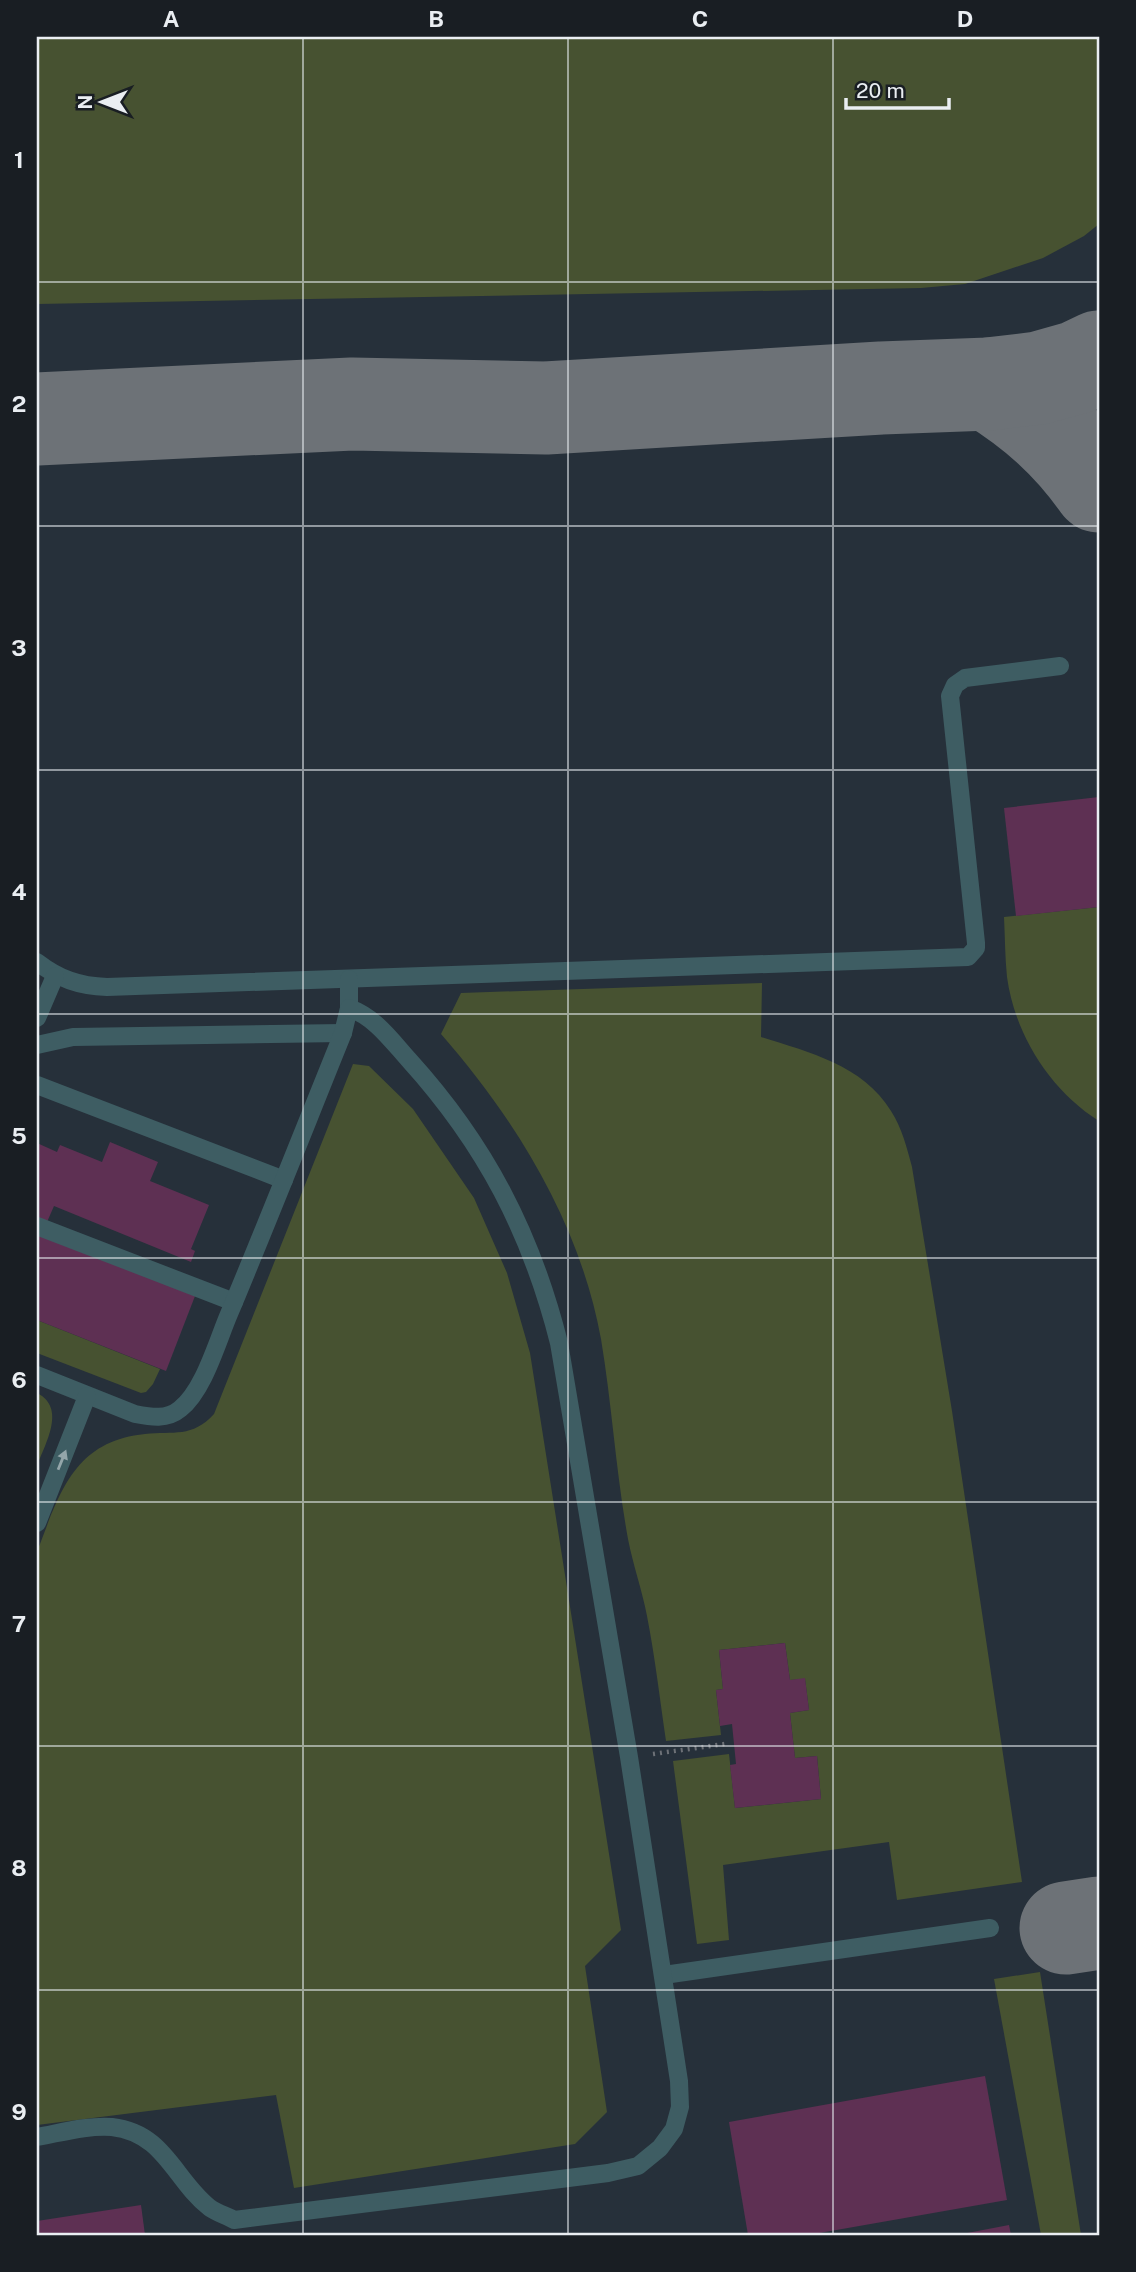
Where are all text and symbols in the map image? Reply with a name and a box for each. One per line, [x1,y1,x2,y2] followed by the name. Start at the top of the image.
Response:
[163,5,180,32] text: A
[428,5,444,32] text: B
[692,5,708,32] text: C
[957,5,973,32] text: D
[66,66,136,136] north arrow
[846,66,949,110] scale bar
[856,78,905,103] text: 20 m
[74,95,96,109] text: N
[14,146,24,173] text: 1
[12,390,26,417] text: 2
[11,634,27,661] text: 3
[11,878,27,905] text: 4
[11,1122,27,1149] text: 5
[11,1366,27,1393] text: 6
[56,1449,67,1470] one-way arrow
[12,1610,26,1637] text: 7
[11,1854,27,1881] text: 8
[11,2098,27,2125] text: 9

